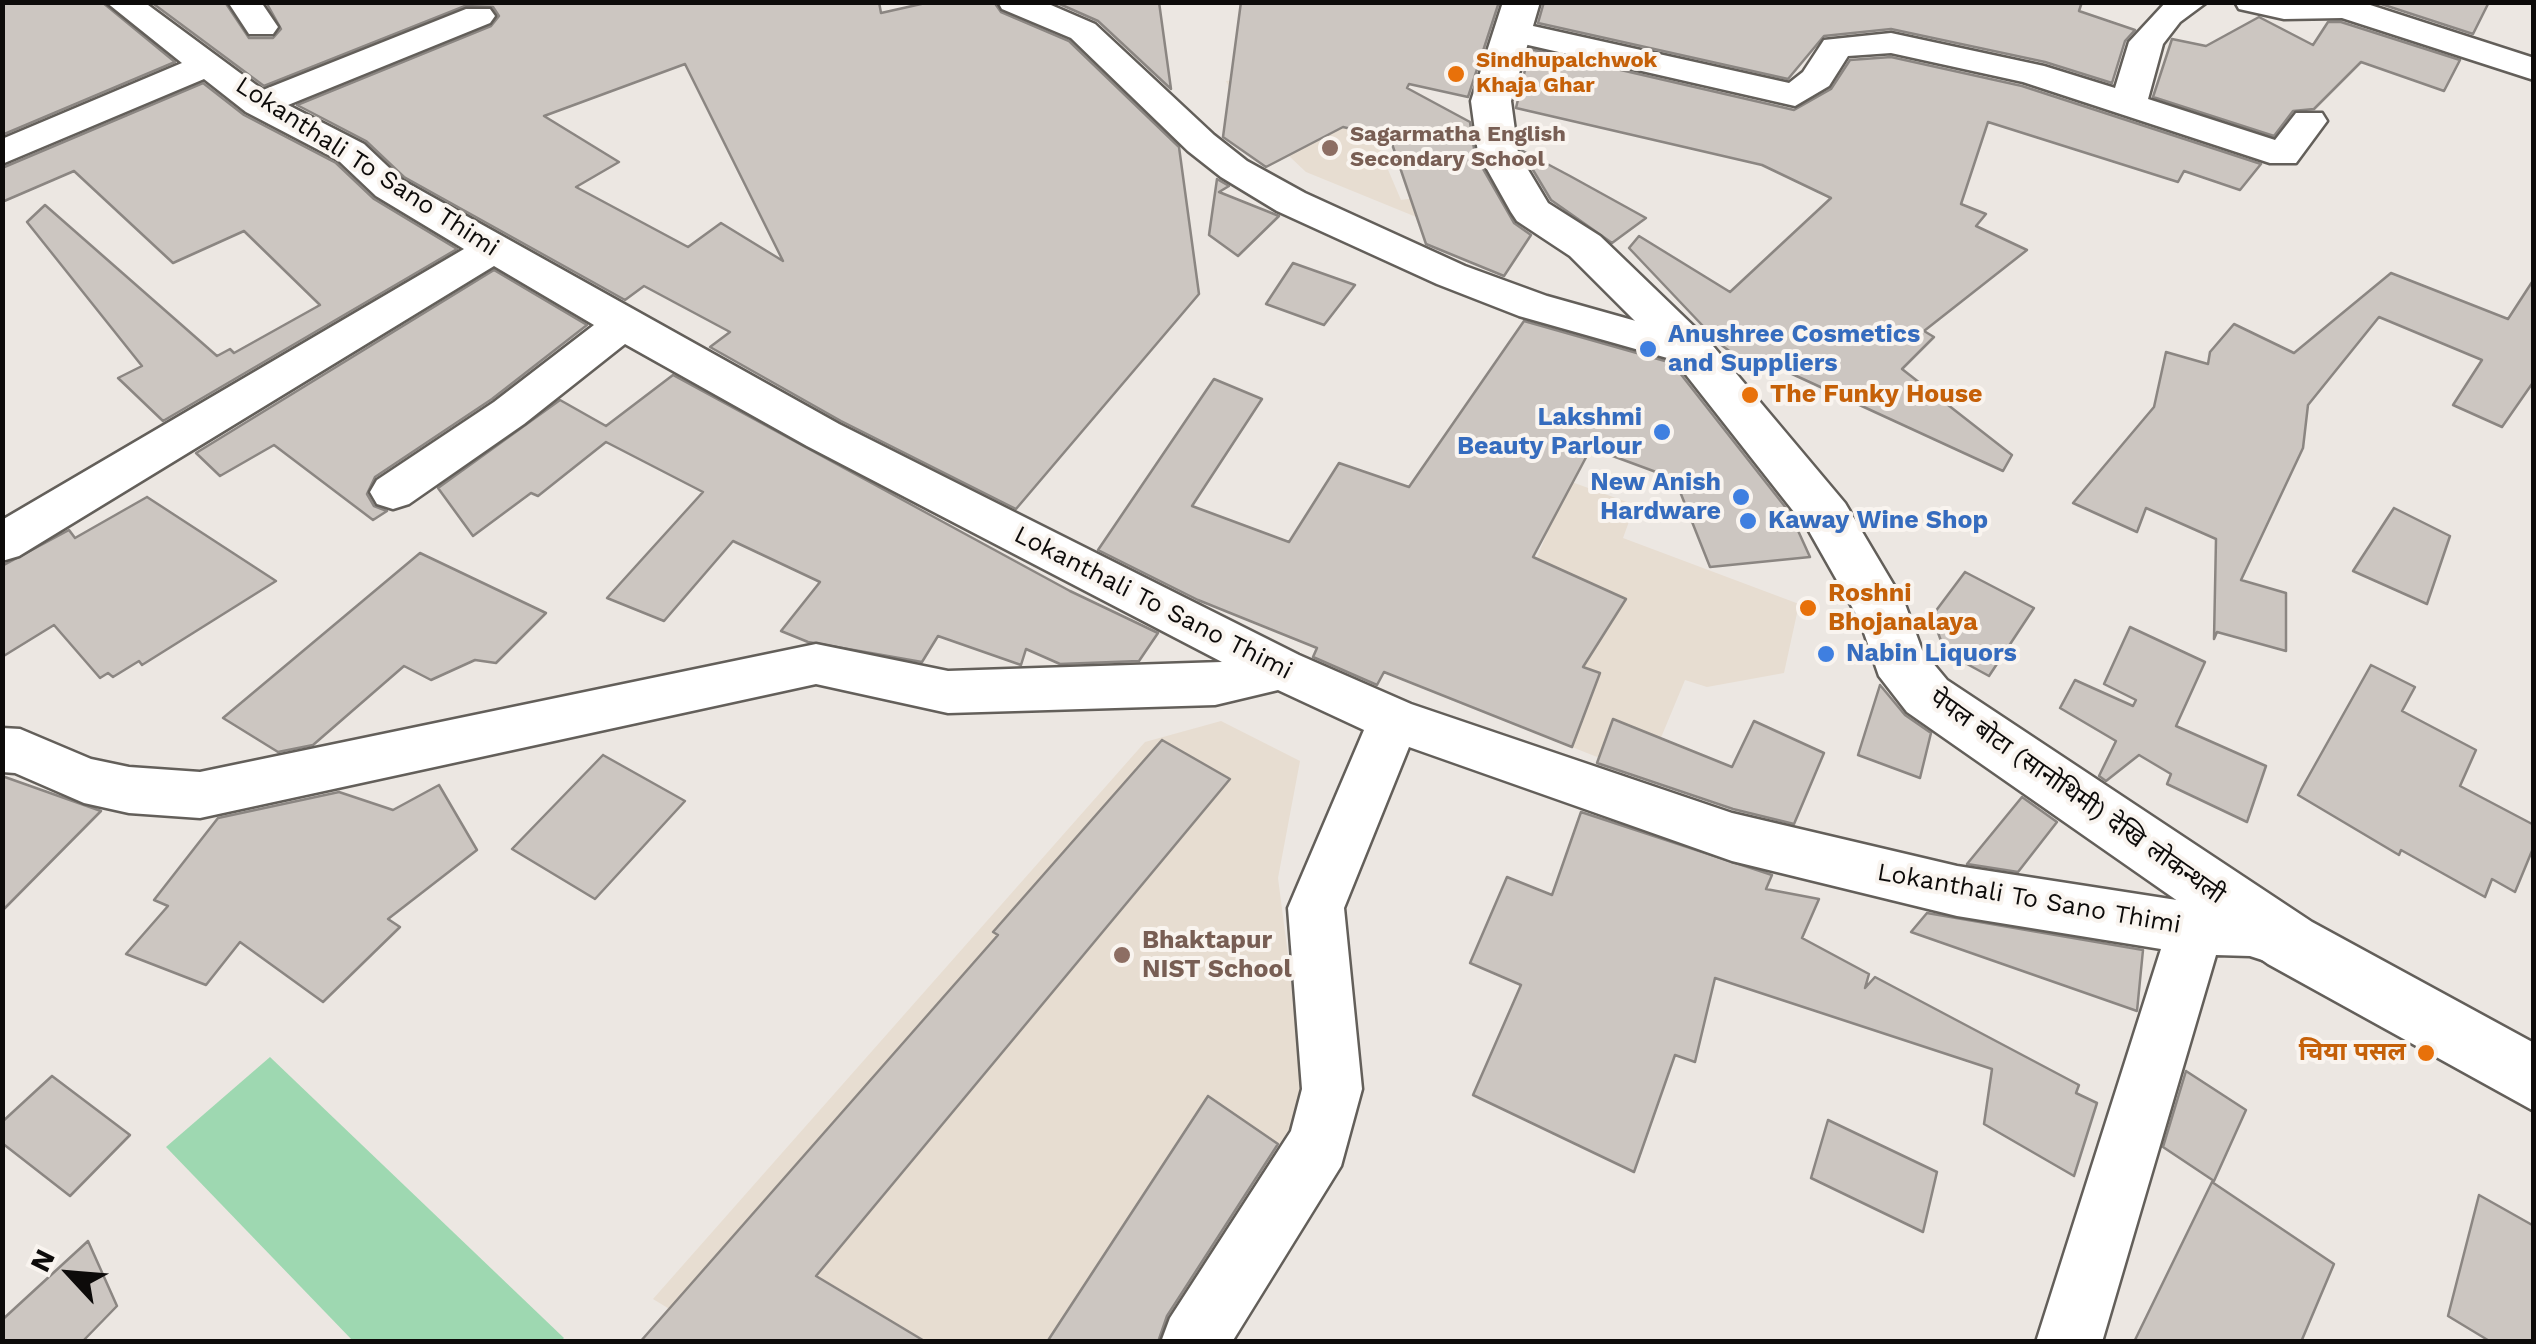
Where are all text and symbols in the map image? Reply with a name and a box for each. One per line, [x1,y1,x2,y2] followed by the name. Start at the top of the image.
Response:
[1476,48,1657,100] place label: Sindhupalchwok Khaja Ghar
[1445,63,1467,85] marker: Sindhupalchwok Khaja Ghar
[230,71,504,263] street label: Lokanthali To Sano Thimi
[1350,122,1566,174] place label: Sagarmatha English Secondary School
[1319,137,1341,159] marker: Sagarmatha English Secondary School
[1668,320,1920,379] place label: Anushree Cosmetics and Suppliers
[1637,338,1659,360] marker: Anushree Cosmetics and Suppliers
[1770,380,1983,410] place label: The Funky House
[1739,384,1761,406] marker: The Funky House
[1457,403,1642,462] place label: Lakshmi Beauty Parlour
[1651,421,1673,443] marker: Lakshmi Beauty Parlour
[1590,468,1721,527] place label: New Anish Hardware
[1730,486,1752,508] marker: New Anish Hardware
[1768,506,1988,536] place label: Kaway Wine Shop
[1737,510,1759,532] marker: Kaway Wine Shop
[1009,520,1297,686] street label: Lokanthali To Sano Thimi
[1828,579,1978,638] place label: Roshni Bhojanalaya
[1797,597,1819,619] marker: Roshni Bhojanalaya
[1846,639,2017,669] place label: Nabin Liquors
[1815,643,1837,665] marker: Nabin Liquors
[1924,683,2230,911] street label: पेपल बोटा (सानोथिमी) देखि लोकन्थली
[1875,857,2183,941] street label: Lokanthali To Sano Thimi
[1142,926,1292,985] place label: Bhaktapur NIST School
[1111,944,1133,966] marker: Bhaktapur NIST School
[2299,1038,2406,1068] place label: चिया पसल
[2415,1042,2437,1064] marker: चिया पसल
[20,1224,120,1324] north arrow
[23,1244,62,1277] text: N

